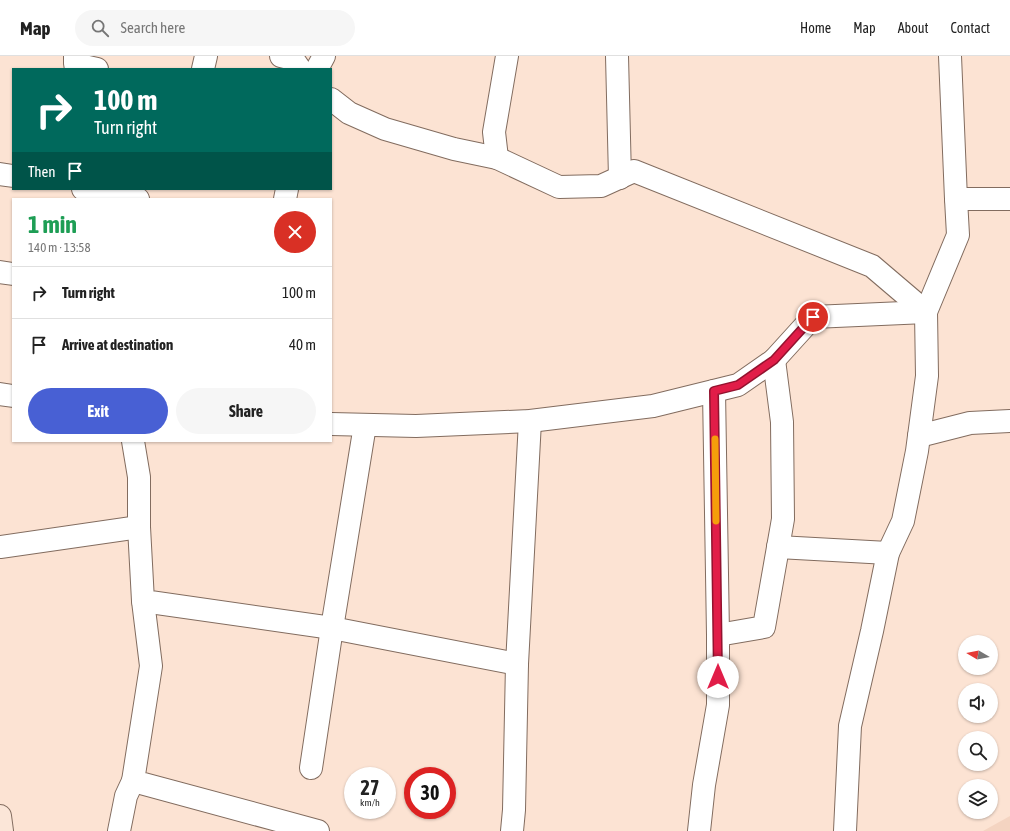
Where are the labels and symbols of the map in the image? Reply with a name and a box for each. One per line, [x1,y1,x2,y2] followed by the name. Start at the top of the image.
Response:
[796,300,830,334] pin
[958,635,998,675] north arrow
[697,656,739,698] position arrow
[404,767,456,819] speed limit sign: 30

